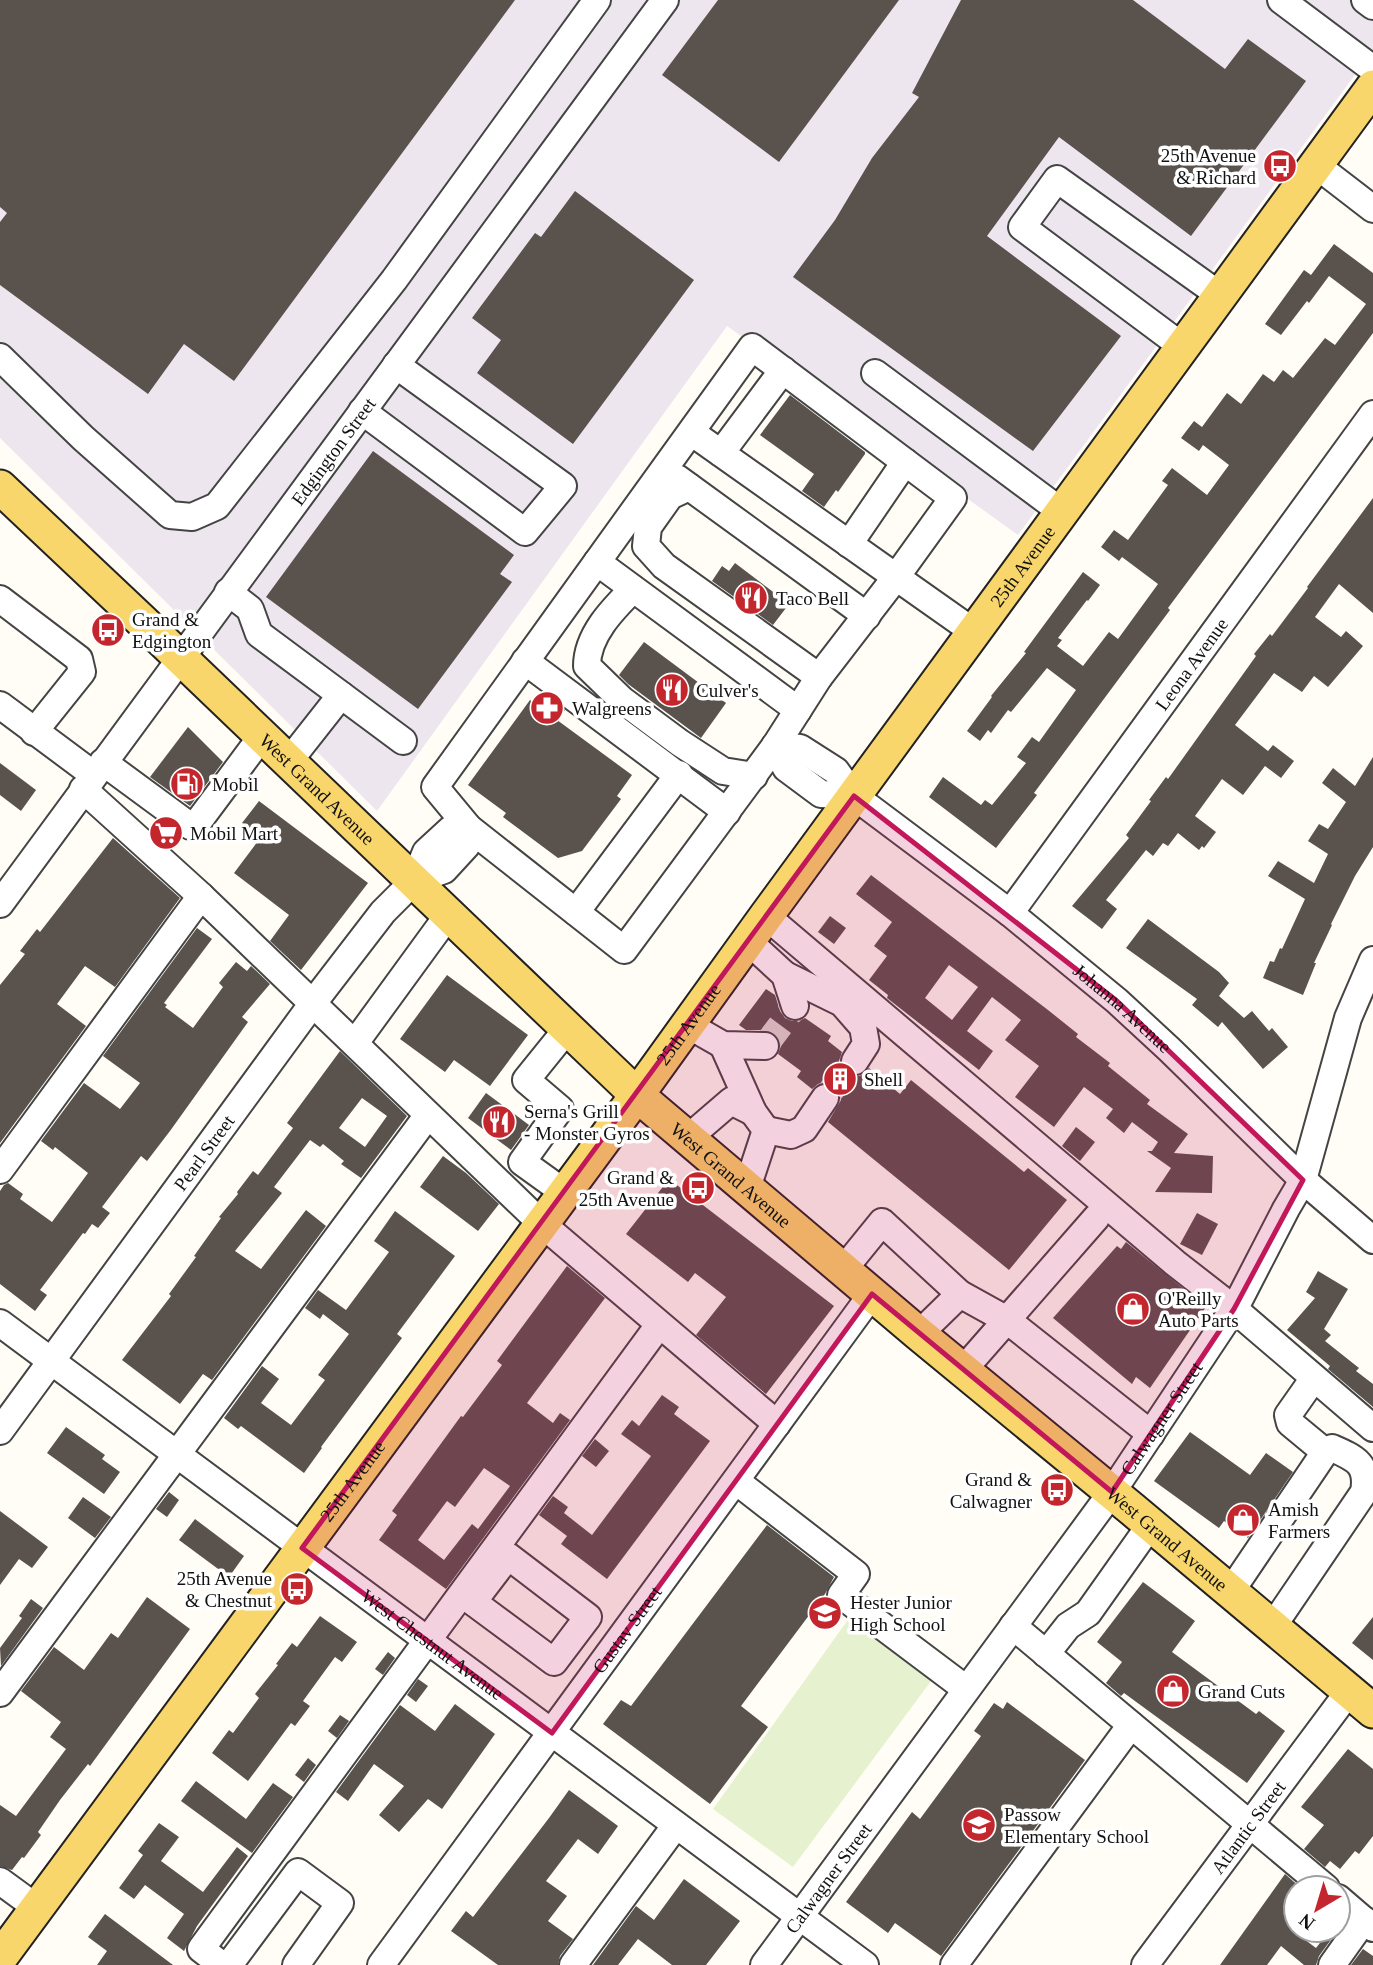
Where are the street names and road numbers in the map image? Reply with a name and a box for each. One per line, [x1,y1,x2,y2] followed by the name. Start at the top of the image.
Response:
[287,393,380,509] street label: Edgington Street
[986,521,1059,611] street label: 25th Avenue
[1151,614,1232,714] street label: Leona Avenue
[255,729,379,849] street label: West Grand Avenue
[1069,959,1176,1057] street label: Johanna Avenue
[652,979,724,1069] street label: 25th Avenue
[169,1110,239,1194] street label: Pearl Street
[667,1118,796,1232] street label: West Grand Avenue
[1116,1357,1207,1479] street label: Calwagner Street
[315,1436,389,1525] street label: 25th Avenue
[1103,1482,1232,1595] street label: West Grand Avenue
[588,1581,666,1677] street label: Gustav Street
[358,1585,508,1704] street label: West Chestnut Avenue
[1206,1776,1290,1878] street label: Atlantic Street
[781,1818,876,1937] street label: Calwagner Street

